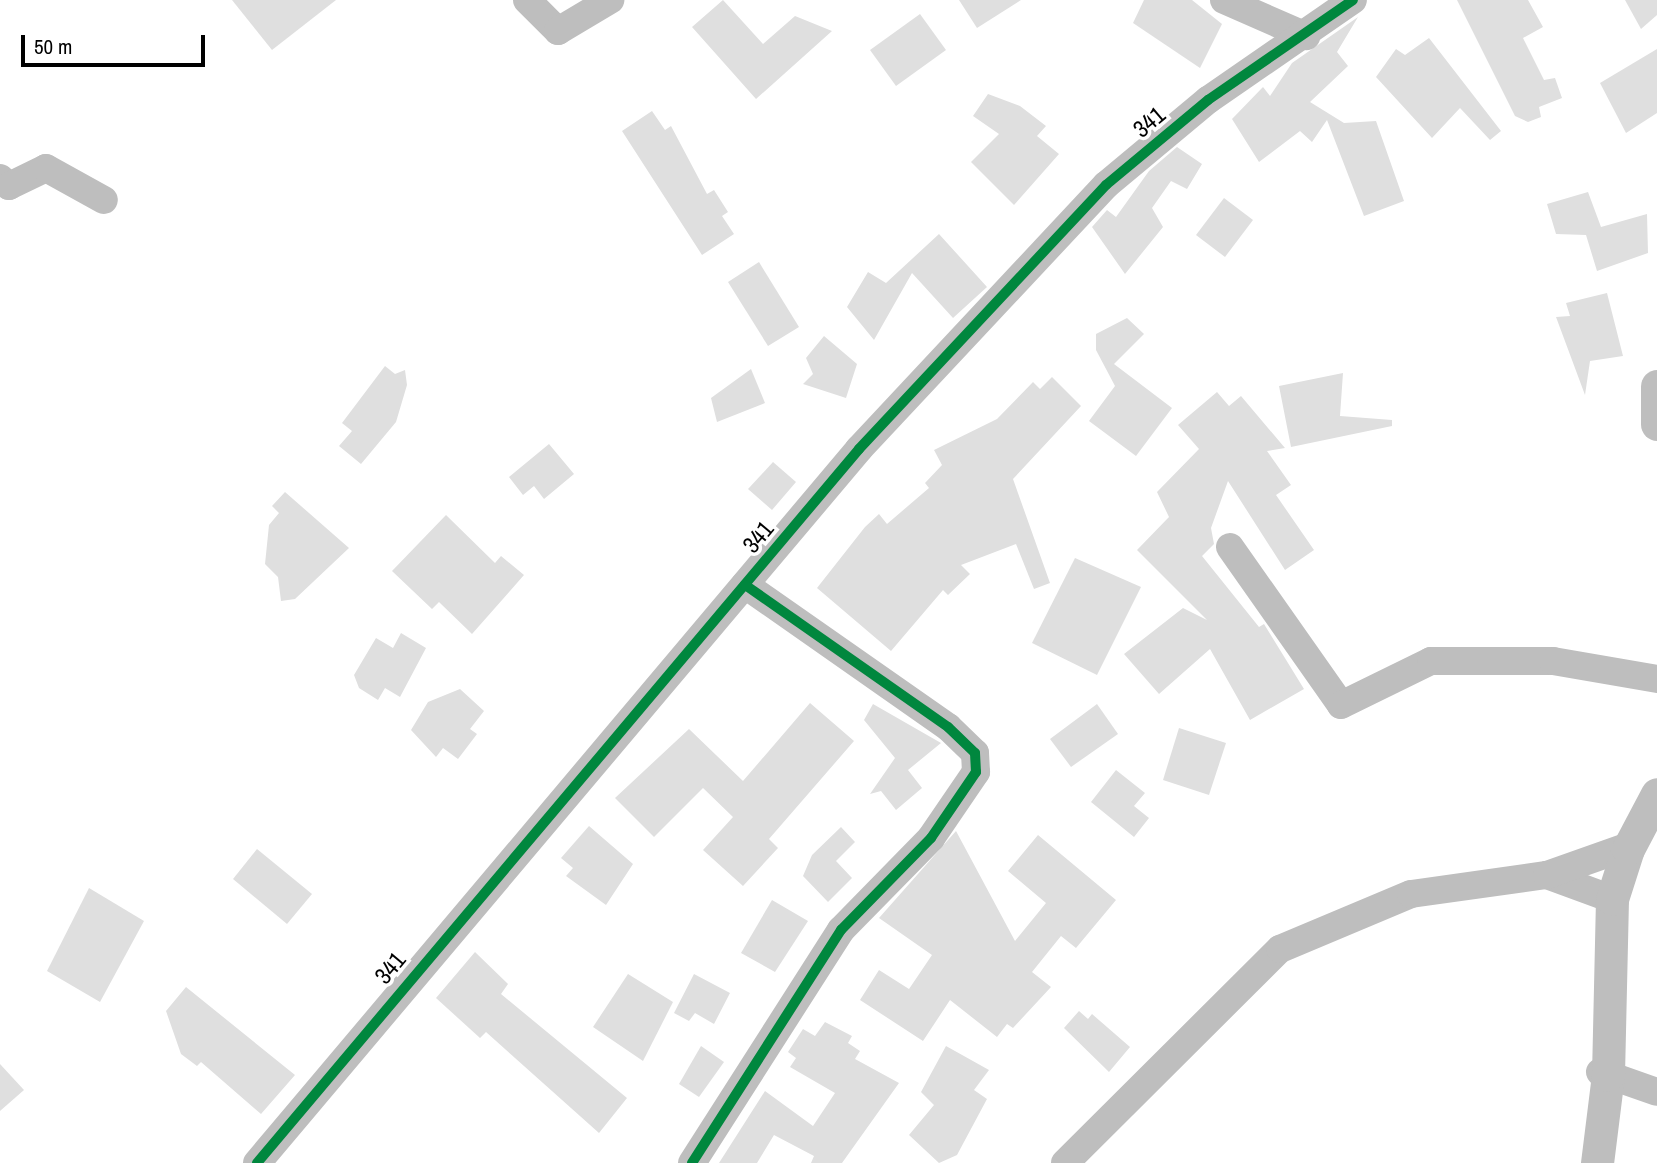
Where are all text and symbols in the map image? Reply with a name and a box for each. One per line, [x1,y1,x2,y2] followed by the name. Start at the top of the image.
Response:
[24,21,208,65] scale bar
[34,32,72,61] text: 50 m
[1127,100,1171,144] street label: 341
[736,515,780,559] street label: 341
[368,946,412,990] street label: 341

